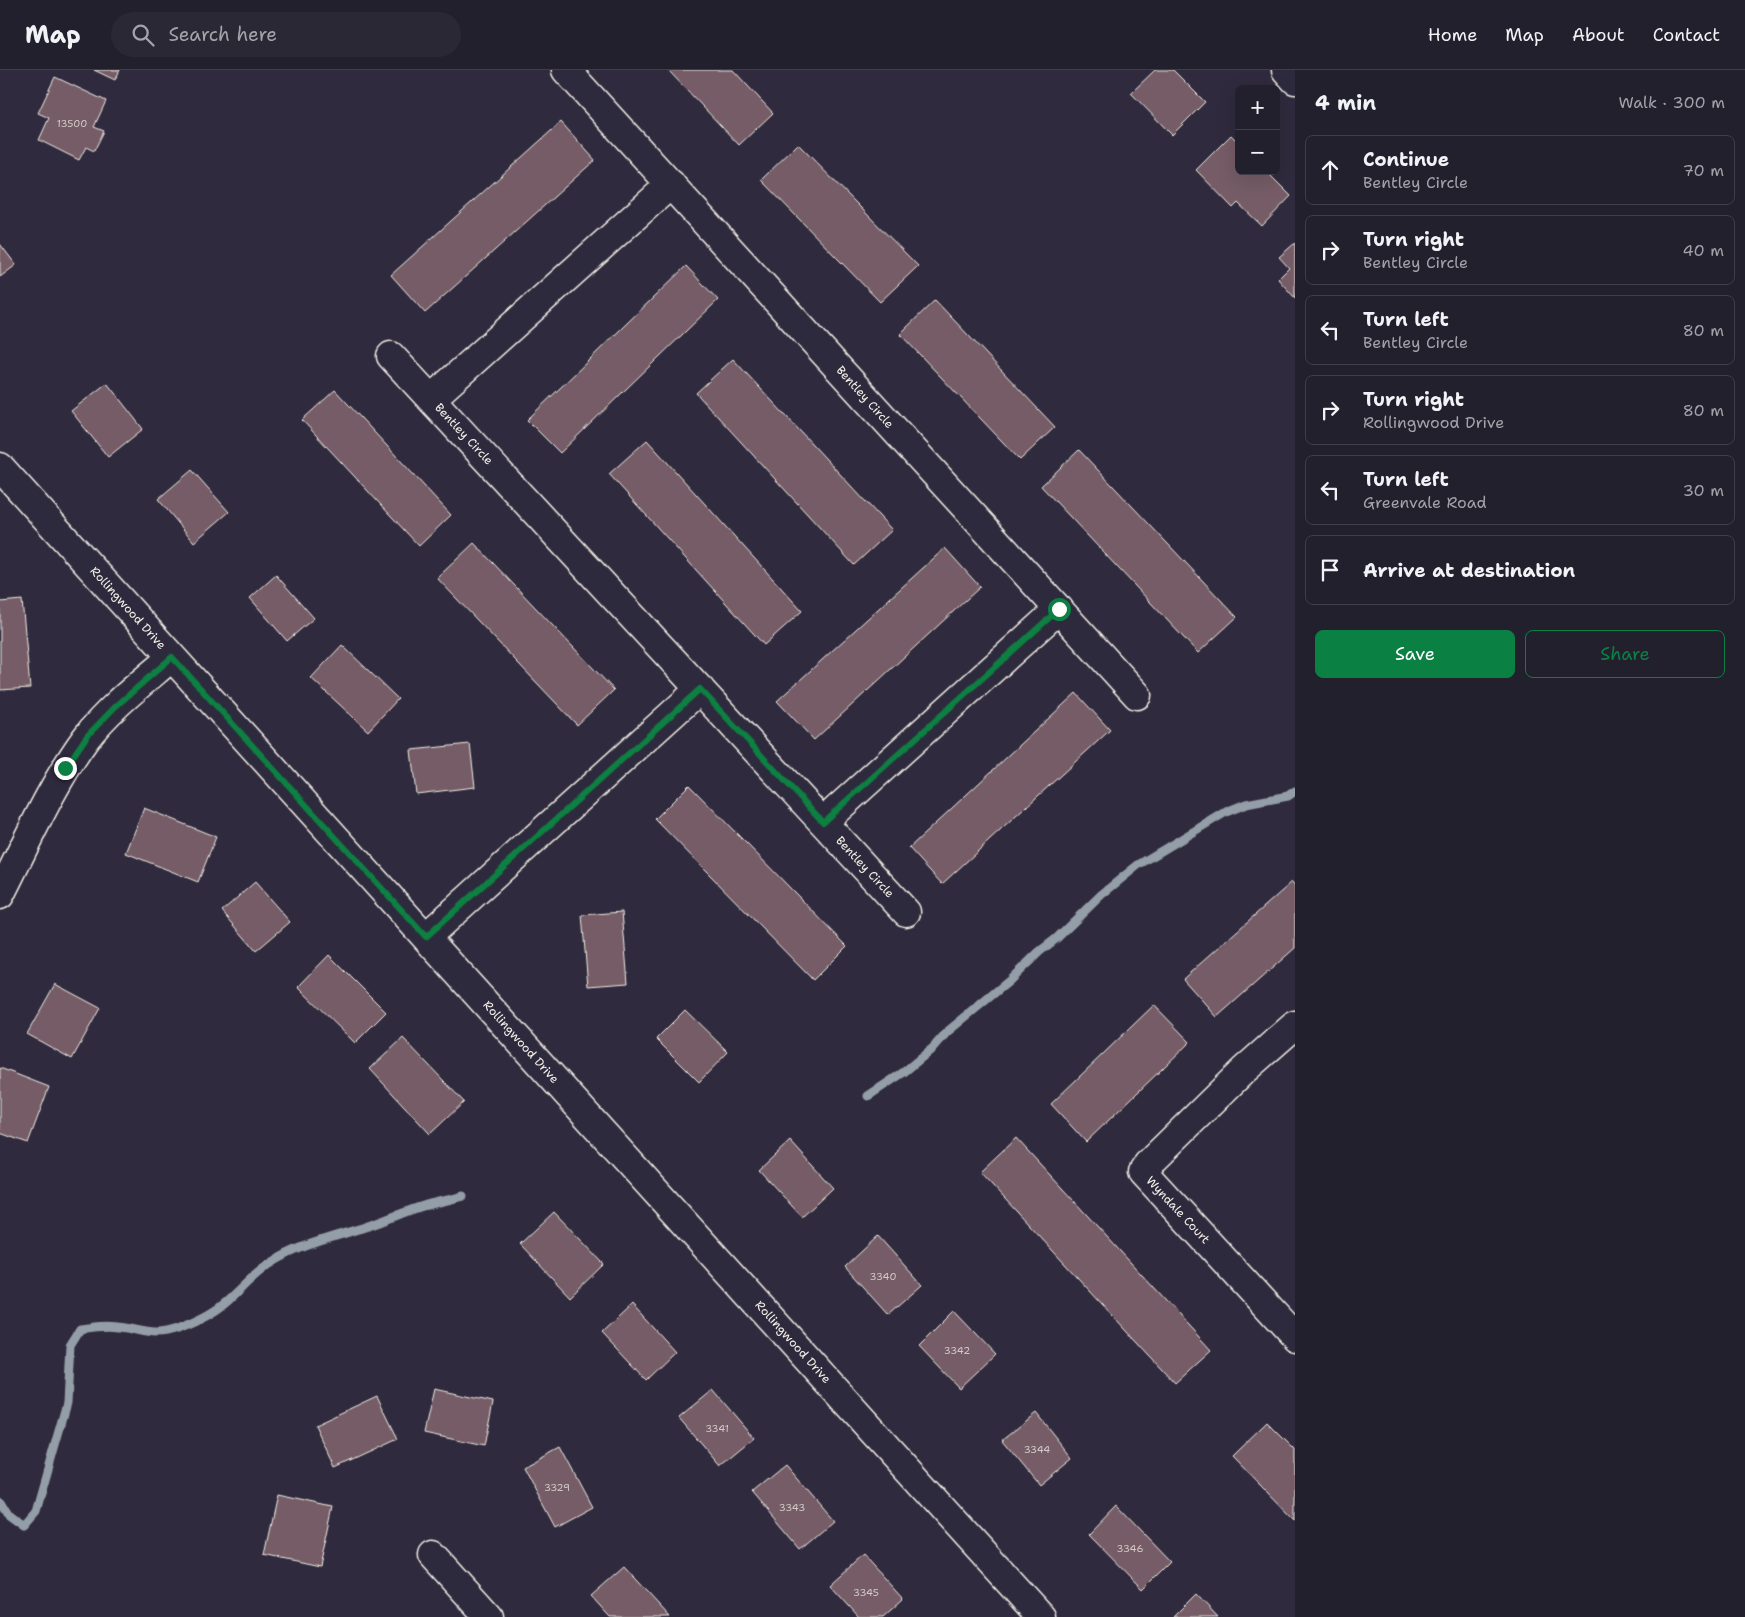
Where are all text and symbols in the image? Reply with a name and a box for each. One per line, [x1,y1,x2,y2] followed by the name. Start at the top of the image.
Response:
[111,12,461,57] search box
[25,19,81,51] text: Map
[129,21,157,49] icon: search
[169,22,277,47] text: Search here
[1428,23,1477,47] text: Home
[1505,23,1544,47] text: Map
[1572,23,1625,47] text: About
[1653,23,1720,47] text: Contact
[1235,85,1280,175] map controls
[1235,85,1280,130] button: +
[1315,89,1376,117] text: 4 min
[1618,92,1725,113] text: Walk · 300 m
[57,117,87,130] house number: 13500
[1235,130,1280,175] button: −
[1363,147,1449,172] text: Continue
[1316,156,1344,184] icon: ahead
[1683,160,1724,181] text: 70 m
[1363,172,1468,193] text: Bentley Circle
[1363,227,1464,252] text: Turn right
[1316,236,1344,264] icon: right
[1682,240,1724,261] text: 40 m
[1363,252,1468,273] text: Bentley Circle
[1363,307,1449,332] text: Turn left
[1316,316,1344,344] icon: left
[1683,320,1724,341] text: 80 m
[1363,332,1468,353] text: Bentley Circle
[833,362,897,432] street label: Bentley Circle
[1363,387,1464,412] text: Turn right
[1316,396,1344,424] icon: right
[431,400,497,468] street label: Bentley Circle
[1683,400,1724,421] text: 80 m
[1363,412,1504,433] text: Rollingwood Drive
[1363,467,1449,492] text: Turn left
[1316,476,1344,504] icon: left
[1683,480,1724,501] text: 30 m
[1363,492,1487,513] text: Greenvale Road
[1316,556,1344,584] icon: arrive
[1363,558,1575,583] text: Arrive at destination
[87,563,170,653] street label: Rollingwood Drive
[1048,598,1071,621] route start
[1315,630,1515,678] button: Save
[1525,630,1725,678] button: Share
[54,757,77,780] route end
[832,833,898,901] street label: Bentley Circle
[480,997,563,1087] street label: Rollingwood Drive
[1143,1173,1213,1247] street label: Wyndale Court
[870,1270,896,1283] house number: 3340
[752,1297,835,1387] street label: Rollingwood Drive
[944,1344,970,1357] house number: 3342
[705,1422,729,1435] house number: 3341
[1024,1443,1050,1456] house number: 3344
[544,1481,570,1494] house number: 3329
[779,1501,805,1514] house number: 3343
[1117,1542,1143,1555] house number: 3346
[853,1586,879,1599] house number: 3345

